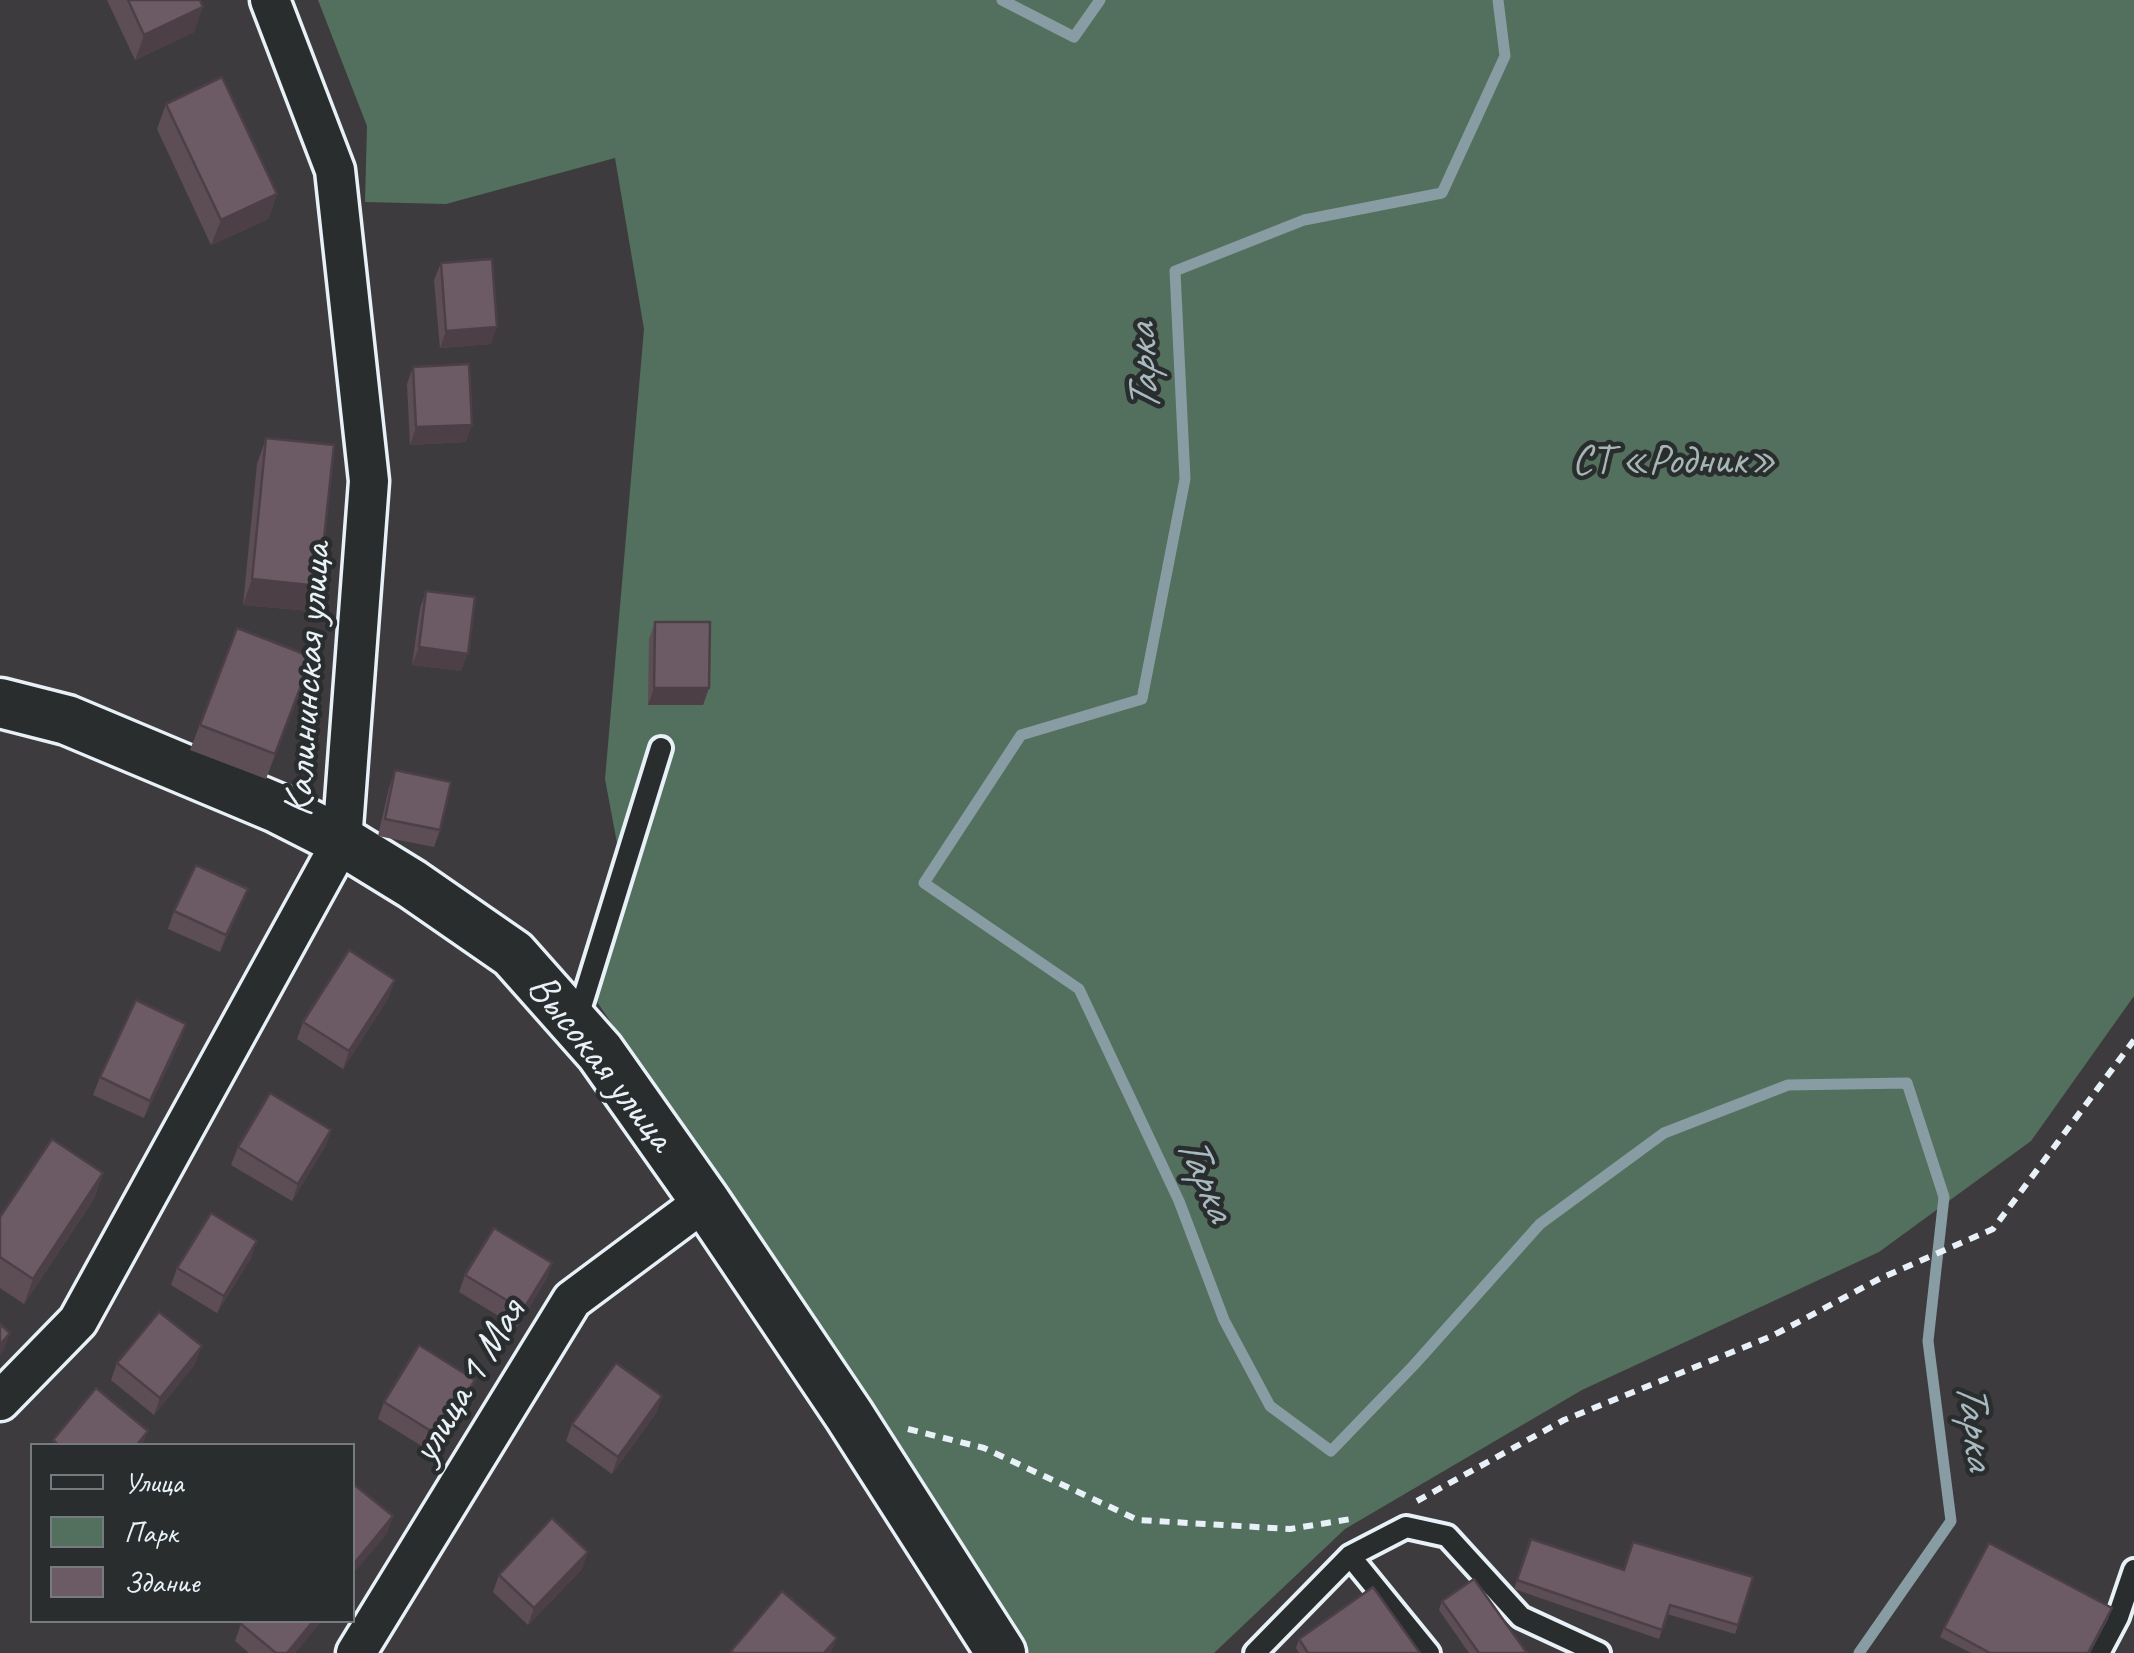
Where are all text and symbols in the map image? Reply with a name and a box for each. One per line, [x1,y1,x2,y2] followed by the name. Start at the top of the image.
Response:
[1116,324,1174,414] water label: Тарка
[1572,437,1776,487] park label: СТ «Родник»
[274,542,344,818] street label: Калининская улица
[515,964,685,1162] street label: Высокая улица
[1162,1127,1246,1229] water label: Тарка
[401,1291,537,1473] street label: улица 1 Мая
[1942,1378,2006,1472] water label: Тарка
[30,1443,355,1623] legend
[124,1463,183,1501] text: Улица
[124,1513,178,1551] text: Парк
[124,1563,199,1601] text: Здание

